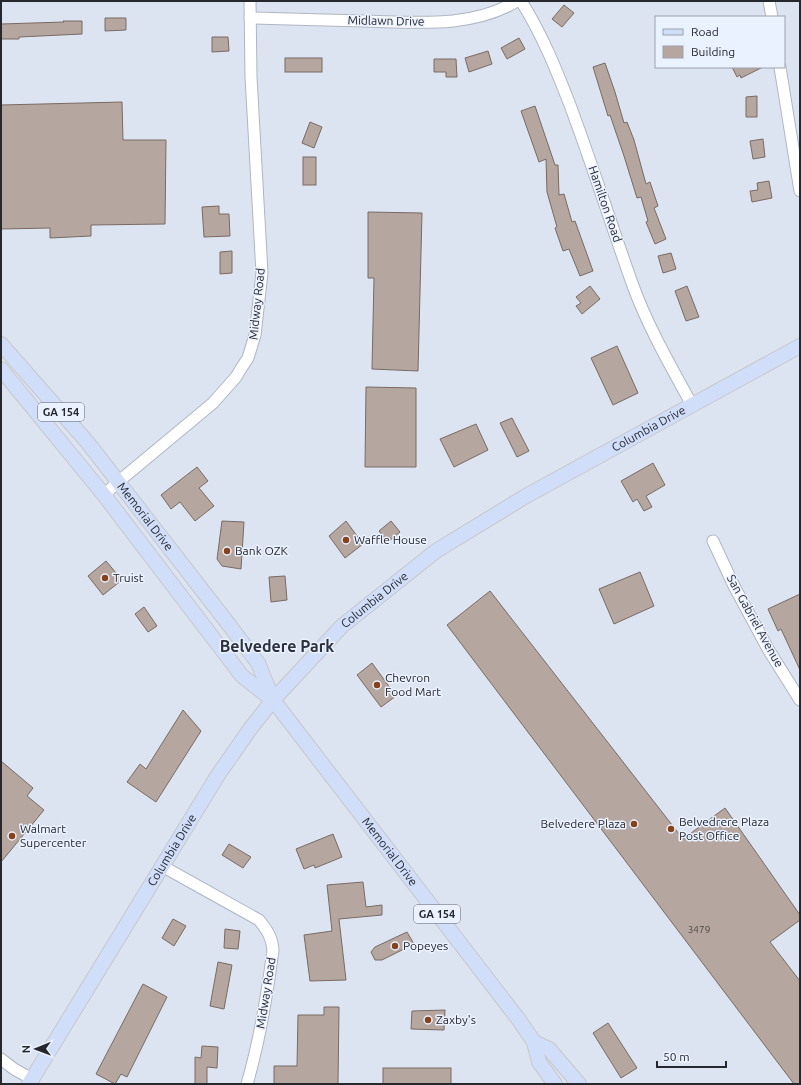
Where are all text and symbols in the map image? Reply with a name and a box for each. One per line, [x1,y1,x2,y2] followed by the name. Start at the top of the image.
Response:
[347,13,425,28] street label: Midlawn Drive
[655,16,785,68] legend
[691,25,719,38] text: Road
[691,45,735,58] text: Building
[586,164,625,244] street label: Hamilton Road
[246,267,267,340] street label: Midway Road
[38,403,84,421] road number: GA 154
[609,403,688,454] street label: Columbia Drive
[115,480,176,553] street label: Memorial Drive
[354,533,427,546] place label: Waffle House
[341,535,351,545] marker: Waffle House
[235,544,289,557] place label: Bank OZK
[222,546,232,556] marker: Bank OZK
[338,569,410,630] street label: Columbia Drive
[113,571,144,584] place label: Truist
[725,572,786,669] street label: San Gabriel Avenue
[100,573,110,583] marker: Truist
[220,637,334,655] district label: Belvedere Park
[385,671,441,698] place label: Chevron Food Mart
[372,680,382,690] marker: Chevron Food Mart
[145,812,198,888] street label: Columbia Drive
[360,815,420,888] street label: Memorial Drive
[679,815,769,842] place label: Belvedrere Plaza Post Office
[540,817,626,830] place label: Belvedere Plaza
[629,819,639,829] marker: Belvedere Plaza
[20,822,87,849] place label: Walmart Supercenter
[666,824,676,834] marker: Belvedrere Plaza Post Office
[7,831,17,841] marker: Walmart Supercenter
[414,905,460,923] road number: GA 154
[688,924,710,935] house number: 3479
[403,939,448,952] place label: Popeyes
[390,941,400,951] marker: Popeyes
[253,956,278,1030] street label: Midway Road
[436,1013,476,1026] place label: Zaxby's
[423,1015,433,1025] marker: Zaxby's
[16,1029,56,1069] north arrow
[657,1043,726,1069] scale bar
[20,1045,32,1053] text: N
[663,1050,690,1063] text: 50 m

